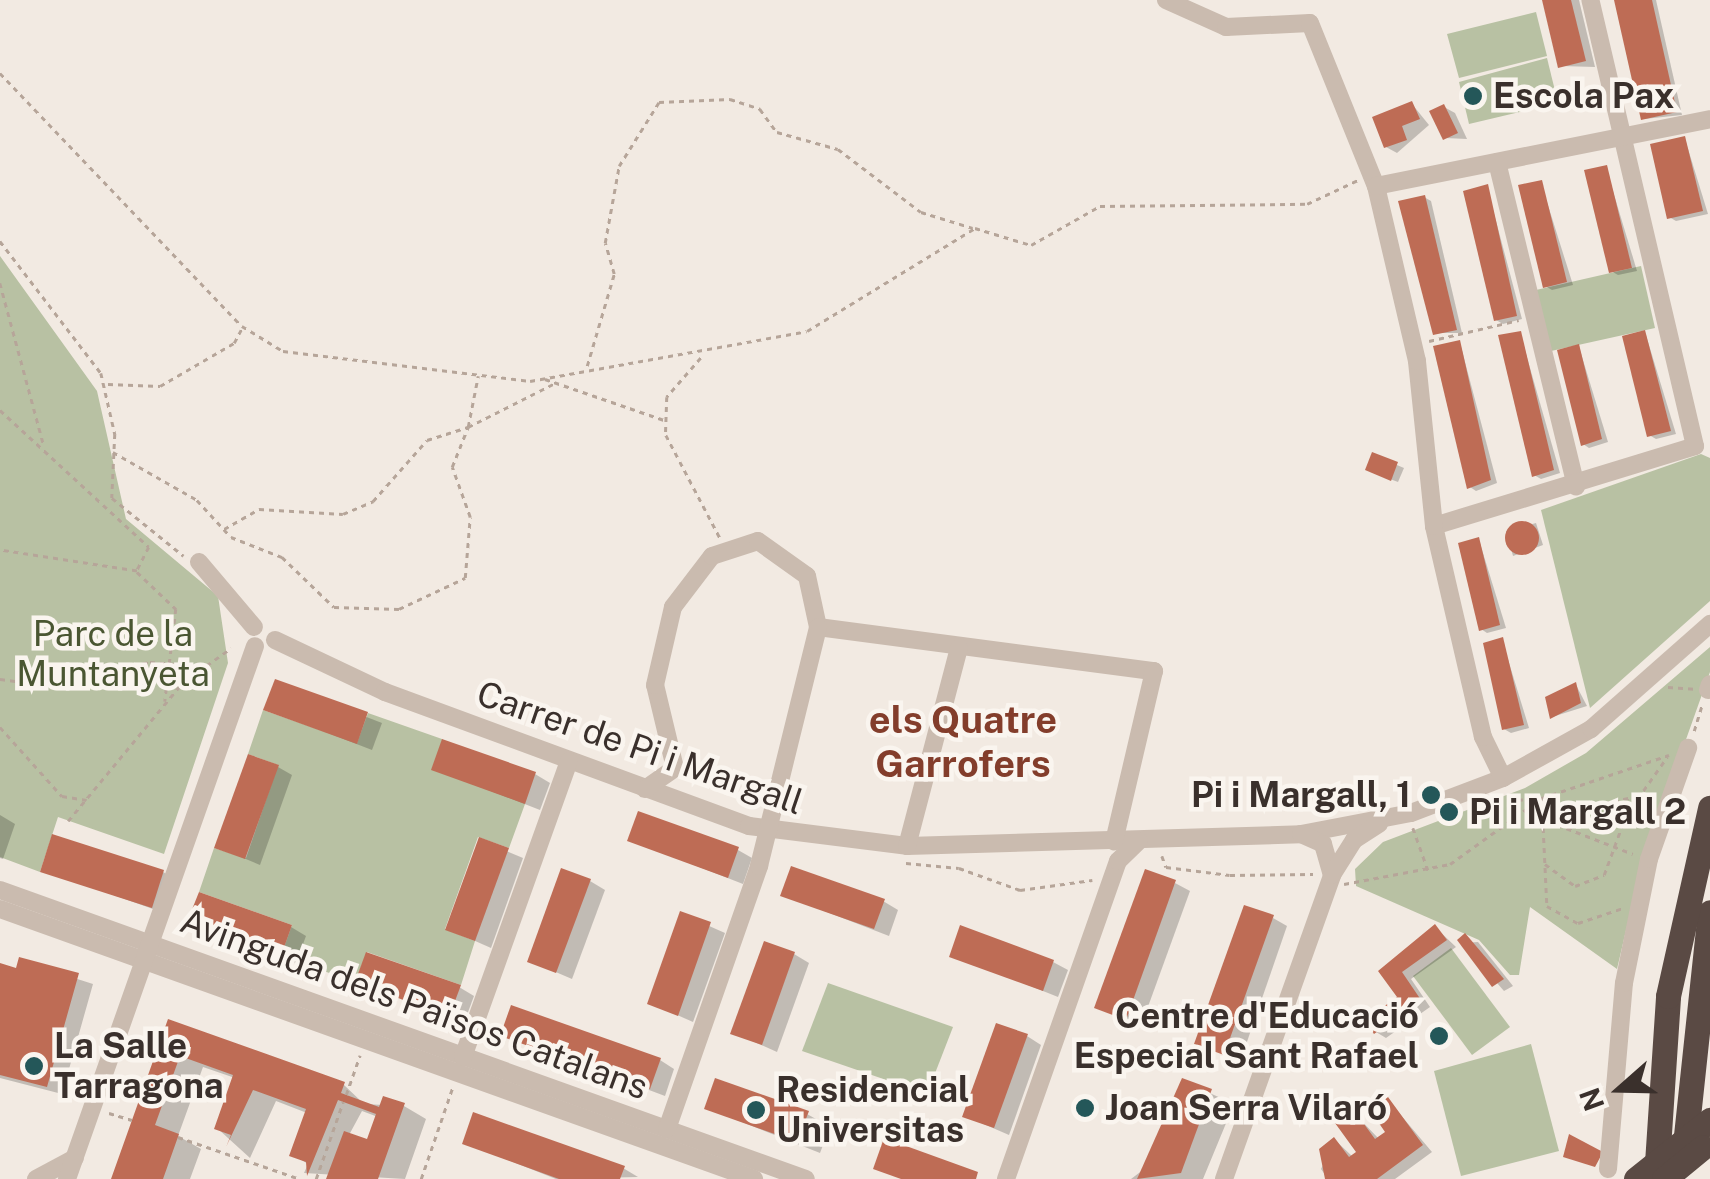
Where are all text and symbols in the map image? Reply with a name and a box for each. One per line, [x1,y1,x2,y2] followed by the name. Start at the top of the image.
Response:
[1493,75,1674,117] place label: Escola Pax
[1462,85,1484,107] marker: Escola Pax
[16,613,210,695] park label: Parc de la Muntanyeta
[471,672,809,824] street label: Carrer de Pi i Margall
[869,697,1057,786] district label: els Quatre Garrofers
[1191,774,1411,816] place label: Pi i Margall, 1
[1420,784,1442,806] marker: Pi i Margall, 1
[1469,791,1686,833] place label: Pi i Margall 2
[1438,801,1460,823] marker: Pi i Margall 2
[174,900,654,1108] street label: Avinguda dels Països Catalans
[1074,995,1419,1077] place label: Centre d'Educació Especial Sant Rafael
[54,1025,224,1107] place label: La Salle Tarragona
[1428,1025,1450,1047] marker: Centre d'Educació Especial Sant Rafael
[1570,1039,1670,1139] north arrow
[23,1055,45,1077] marker: La Salle Tarragona
[776,1069,970,1151] place label: Residencial Universitas
[1572,1083,1611,1115] text: N
[1105,1087,1388,1129] place label: Joan Serra Vilaró
[1074,1097,1096,1119] marker: Joan Serra Vilaró
[745,1099,767,1121] marker: Residencial Universitas

